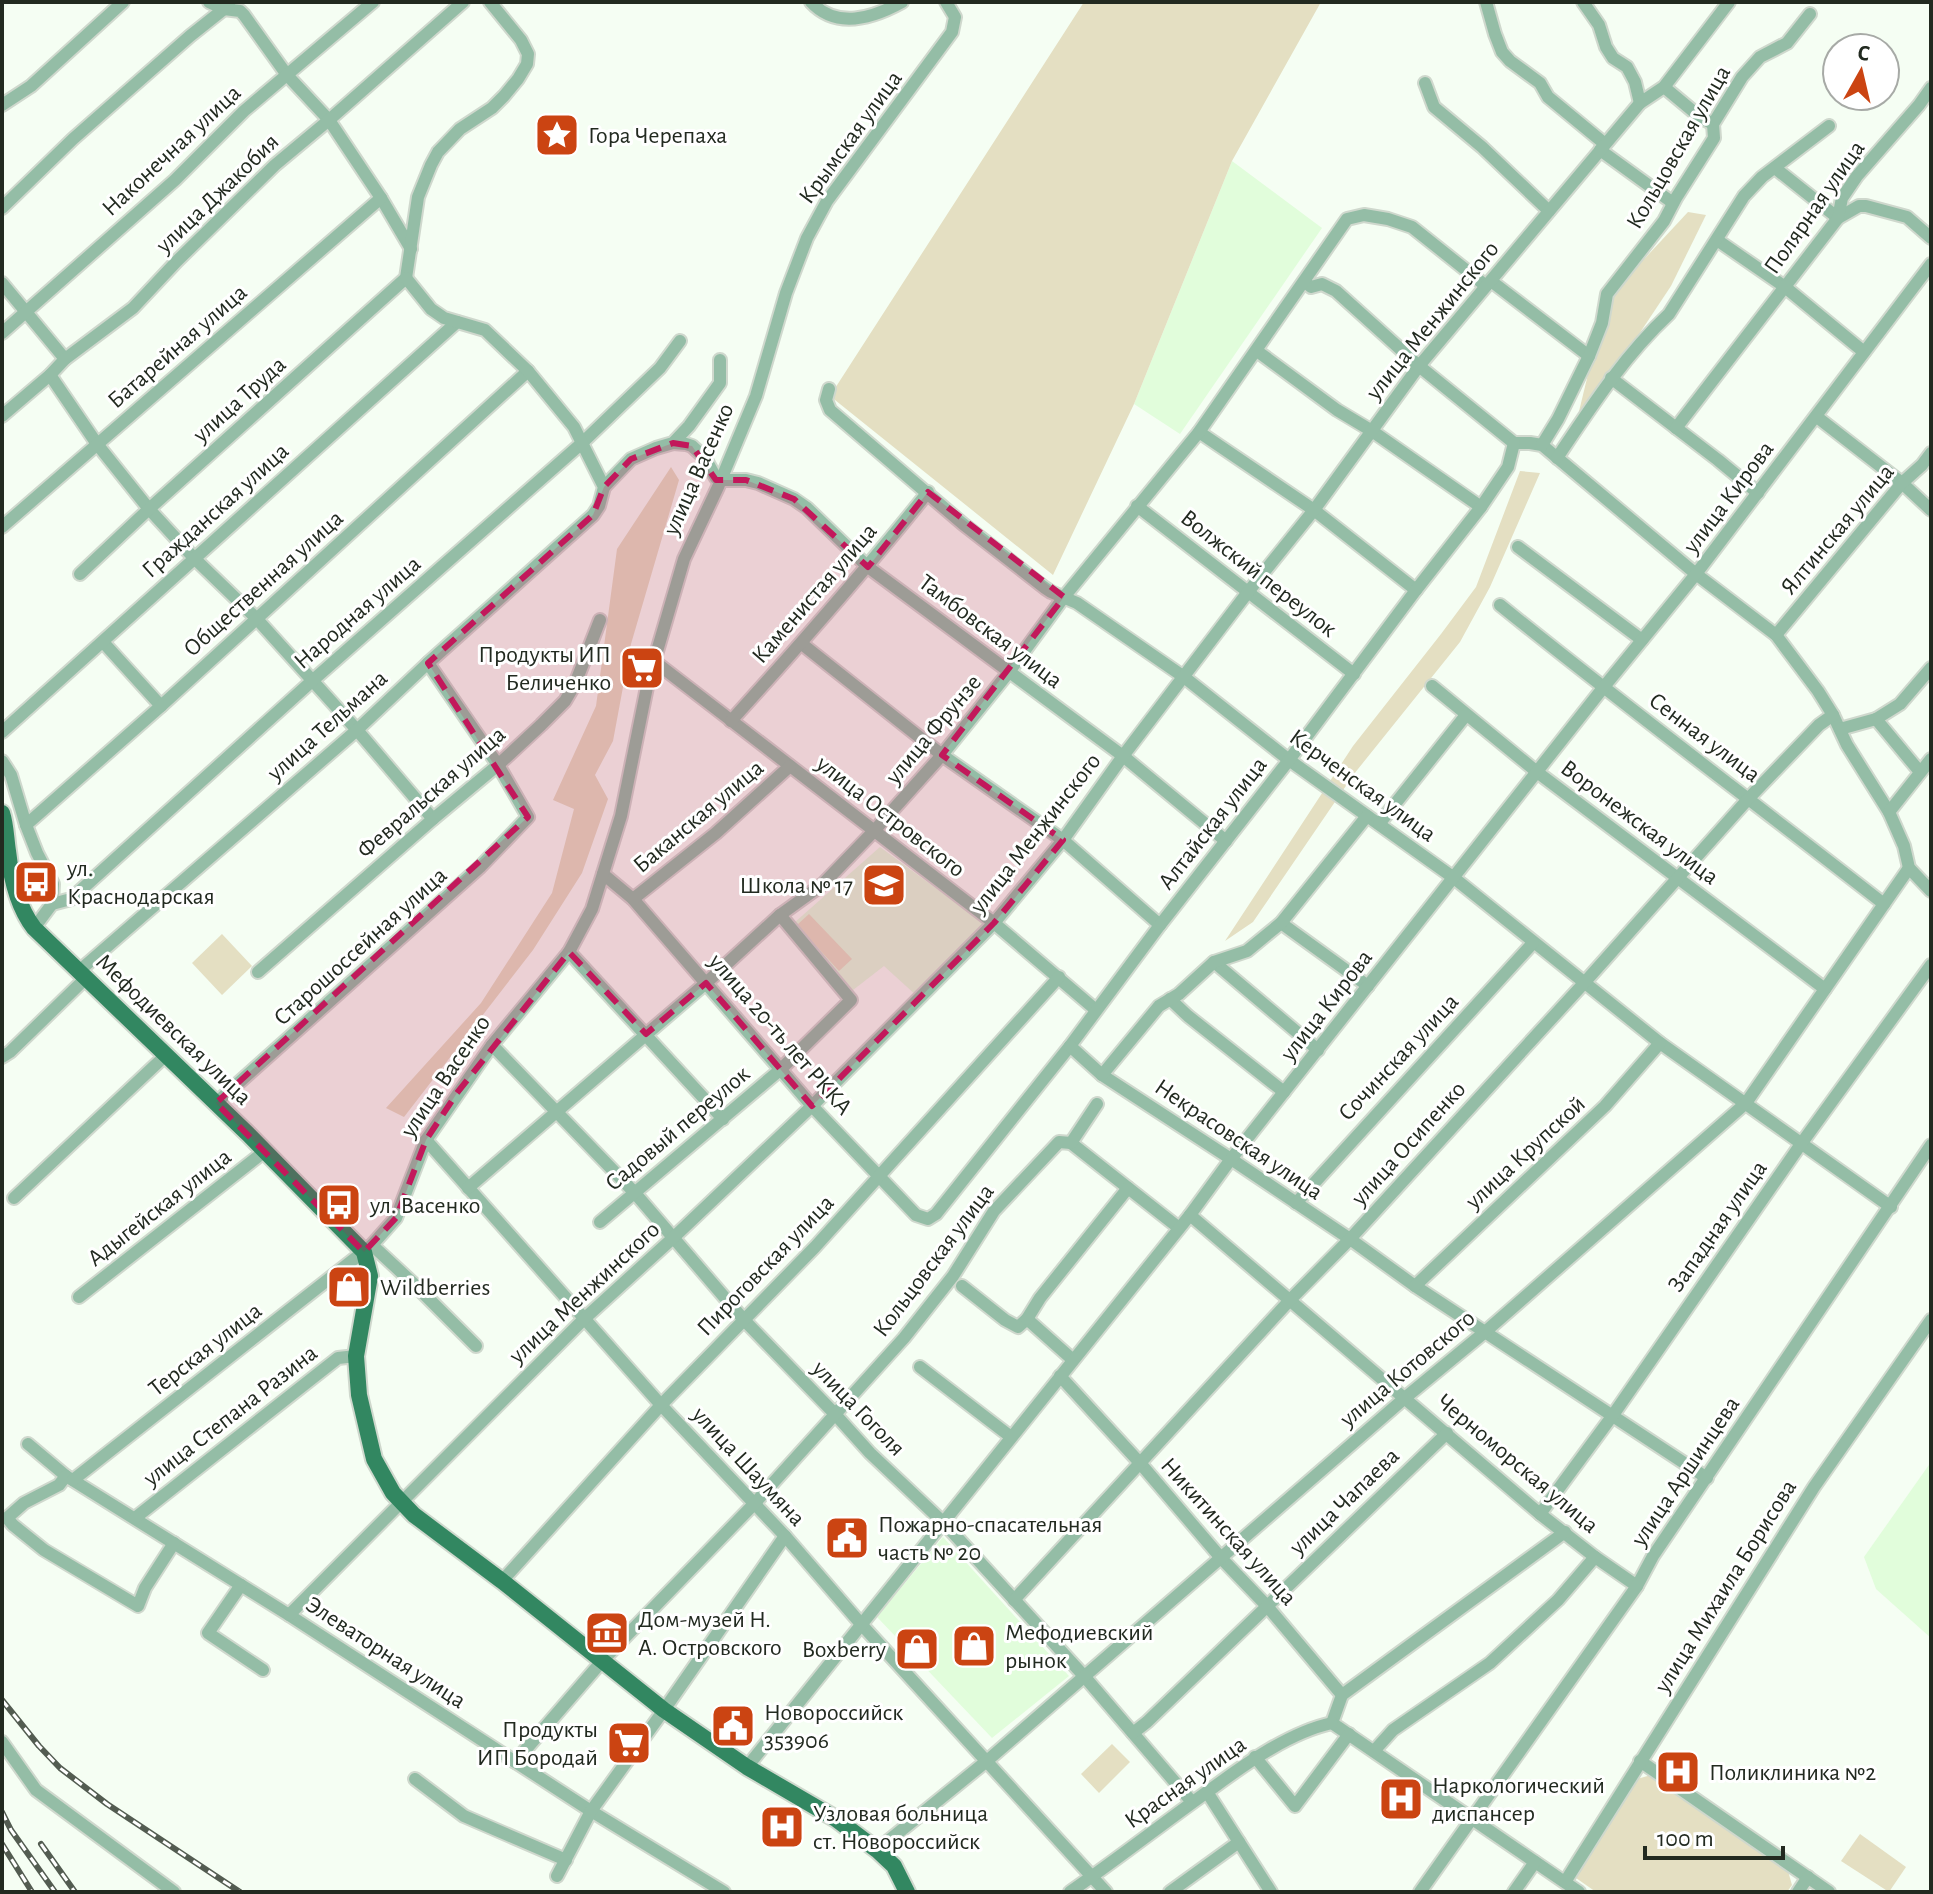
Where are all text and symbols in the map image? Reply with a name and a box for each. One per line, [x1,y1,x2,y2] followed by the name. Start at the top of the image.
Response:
[1821,32,1901,112] north arrow
[1856,41,1871,65] text: С
[1622,62,1735,233] street label: Кольцовская улица
[795,67,907,209] street label: Крымская улица
[98,81,246,221] street label: Наконечная улица
[533,111,581,159] place icon: Гора Черепаха
[588,124,727,148] place label: Гора Черепаха
[151,129,284,259] street label: улица Джакобия
[1760,136,1870,279] street label: Полярная улица
[1361,237,1504,405] street label: улица Менжинского
[104,280,252,413] street label: Батарейная улица
[188,352,291,448] street label: улица Труда
[659,400,739,540] street label: улица Васенко
[1679,437,1778,559] street label: улица Кирова
[138,439,294,583] street label: Гражданская улица
[1777,460,1899,599] street label: Ялтинская улица
[179,506,348,661] street label: Общественная улица
[1176,506,1341,642] street label: Волжский переулок
[748,519,882,668] street label: Каменистая улица
[290,552,425,674] street label: Народная улица
[914,570,1067,693] street label: Тамбовская улица
[478,643,611,695] place label: Продукты ИП Беличенко
[618,644,666,692] supermarket icon: Продукты ИП Беличенко
[262,666,392,786] street label: улица Тельмана
[881,670,986,790] street label: улица Фрунзе
[1644,688,1765,787] street label: Сенная улица
[353,722,510,863] street label: Февральская улица
[1285,725,1440,847] street label: Керченская улица
[965,749,1106,919] street label: улица Менжинского
[811,751,969,882] street label: улица Островского
[1154,753,1272,894] street label: Алтайская улица
[629,756,768,878] street label: Баканская улица
[1556,756,1723,890] street label: Воронежская улица
[66,857,215,909] place label: ул. Краснодарская
[12,858,60,906] bus stop icon: ул. Краснодарская
[860,861,908,909] school or university icon: Школа № 17
[270,863,452,1030] street label: Старошоссейная улица
[740,874,853,898] place label: Школа № 17
[1276,946,1377,1066] street label: улица Кирова
[703,949,856,1120] street label: улица 20-ть лет РККА
[91,950,256,1110] street label: Мефодиевская улица
[1334,990,1463,1126] street label: Сочинская улица
[396,1011,495,1143] street label: улица Васенко
[601,1062,754,1196] street label: Садовый переулок
[1150,1075,1327,1205] street label: Некрасовская улица
[1346,1077,1470,1211] street label: улица Осипенко
[1461,1092,1590,1215] street label: улица Крупской
[83,1144,236,1271] street label: Адыгейская улица
[1664,1156,1772,1297] street label: Западная улица
[869,1180,999,1341] street label: Кольцовская улица
[315,1181,363,1229] bus stop icon: ул. Васенко
[693,1191,839,1341] street label: Пироговская улица
[369,1194,480,1218] place label: ул. Васенко
[504,1217,664,1369] street label: улица Менжинского
[325,1263,373,1311] shop icon: Wildberries
[380,1276,490,1300] place label: Wildberries
[145,1298,267,1401] street label: Терская улица
[1335,1306,1480,1433] street label: улица Котовского
[138,1341,322,1492] street label: улица Степана Разина
[807,1356,909,1461] street label: улица Гоголя
[1432,1390,1603,1538] street label: Черноморская улица
[1626,1392,1745,1551] street label: улица Аршинцева
[687,1402,809,1531] street label: улица Шаумяна
[1285,1444,1404,1560] street label: улица Чапаева
[1156,1453,1301,1610] street label: Никитинская улица
[1650,1476,1801,1698] street label: улица Михаила Борисова
[878,1513,1103,1565] place label: Пожарно-спасательная часть № 20
[823,1514,871,1562] public building icon: Пожарно-спасательная часть № 20
[301,1592,470,1713] street label: Элеваторная улица
[638,1608,782,1660] place label: Дом-музей Н. А. Островского
[583,1609,631,1657] museum icon: Дом-музей Н. А. Островского
[1005,1621,1154,1673] place label: Мефодиевский рынок
[950,1622,998,1670] shop icon: Мефодиевский рынок
[893,1625,941,1673] shop icon: Boxberry
[802,1638,886,1662] place label: Boxberry
[764,1701,903,1753] place label: Новороссийск 353906
[709,1702,757,1750] public building icon: Новороссийск 353906
[477,1718,598,1770] place label: Продукты ИП Бородай
[605,1719,653,1767] supermarket icon: Продукты ИП Бородай
[1120,1732,1251,1833] street label: Красная улица
[1654,1748,1702,1796] hospital icon: Поликлиника №2
[1709,1761,1876,1785] place label: Поликлиника №2
[1432,1774,1605,1826] place label: Наркологический диспансер
[1377,1775,1425,1823] hospital icon: Наркологический диспансер
[813,1802,988,1854] place label: Узловая больница ст. Новороссийск
[758,1803,806,1851] hospital icon: Узловая больница ст. Новороссийск
[1645,1810,1783,1860] scale bar
[1657,1827,1714,1851] text: 100 m

